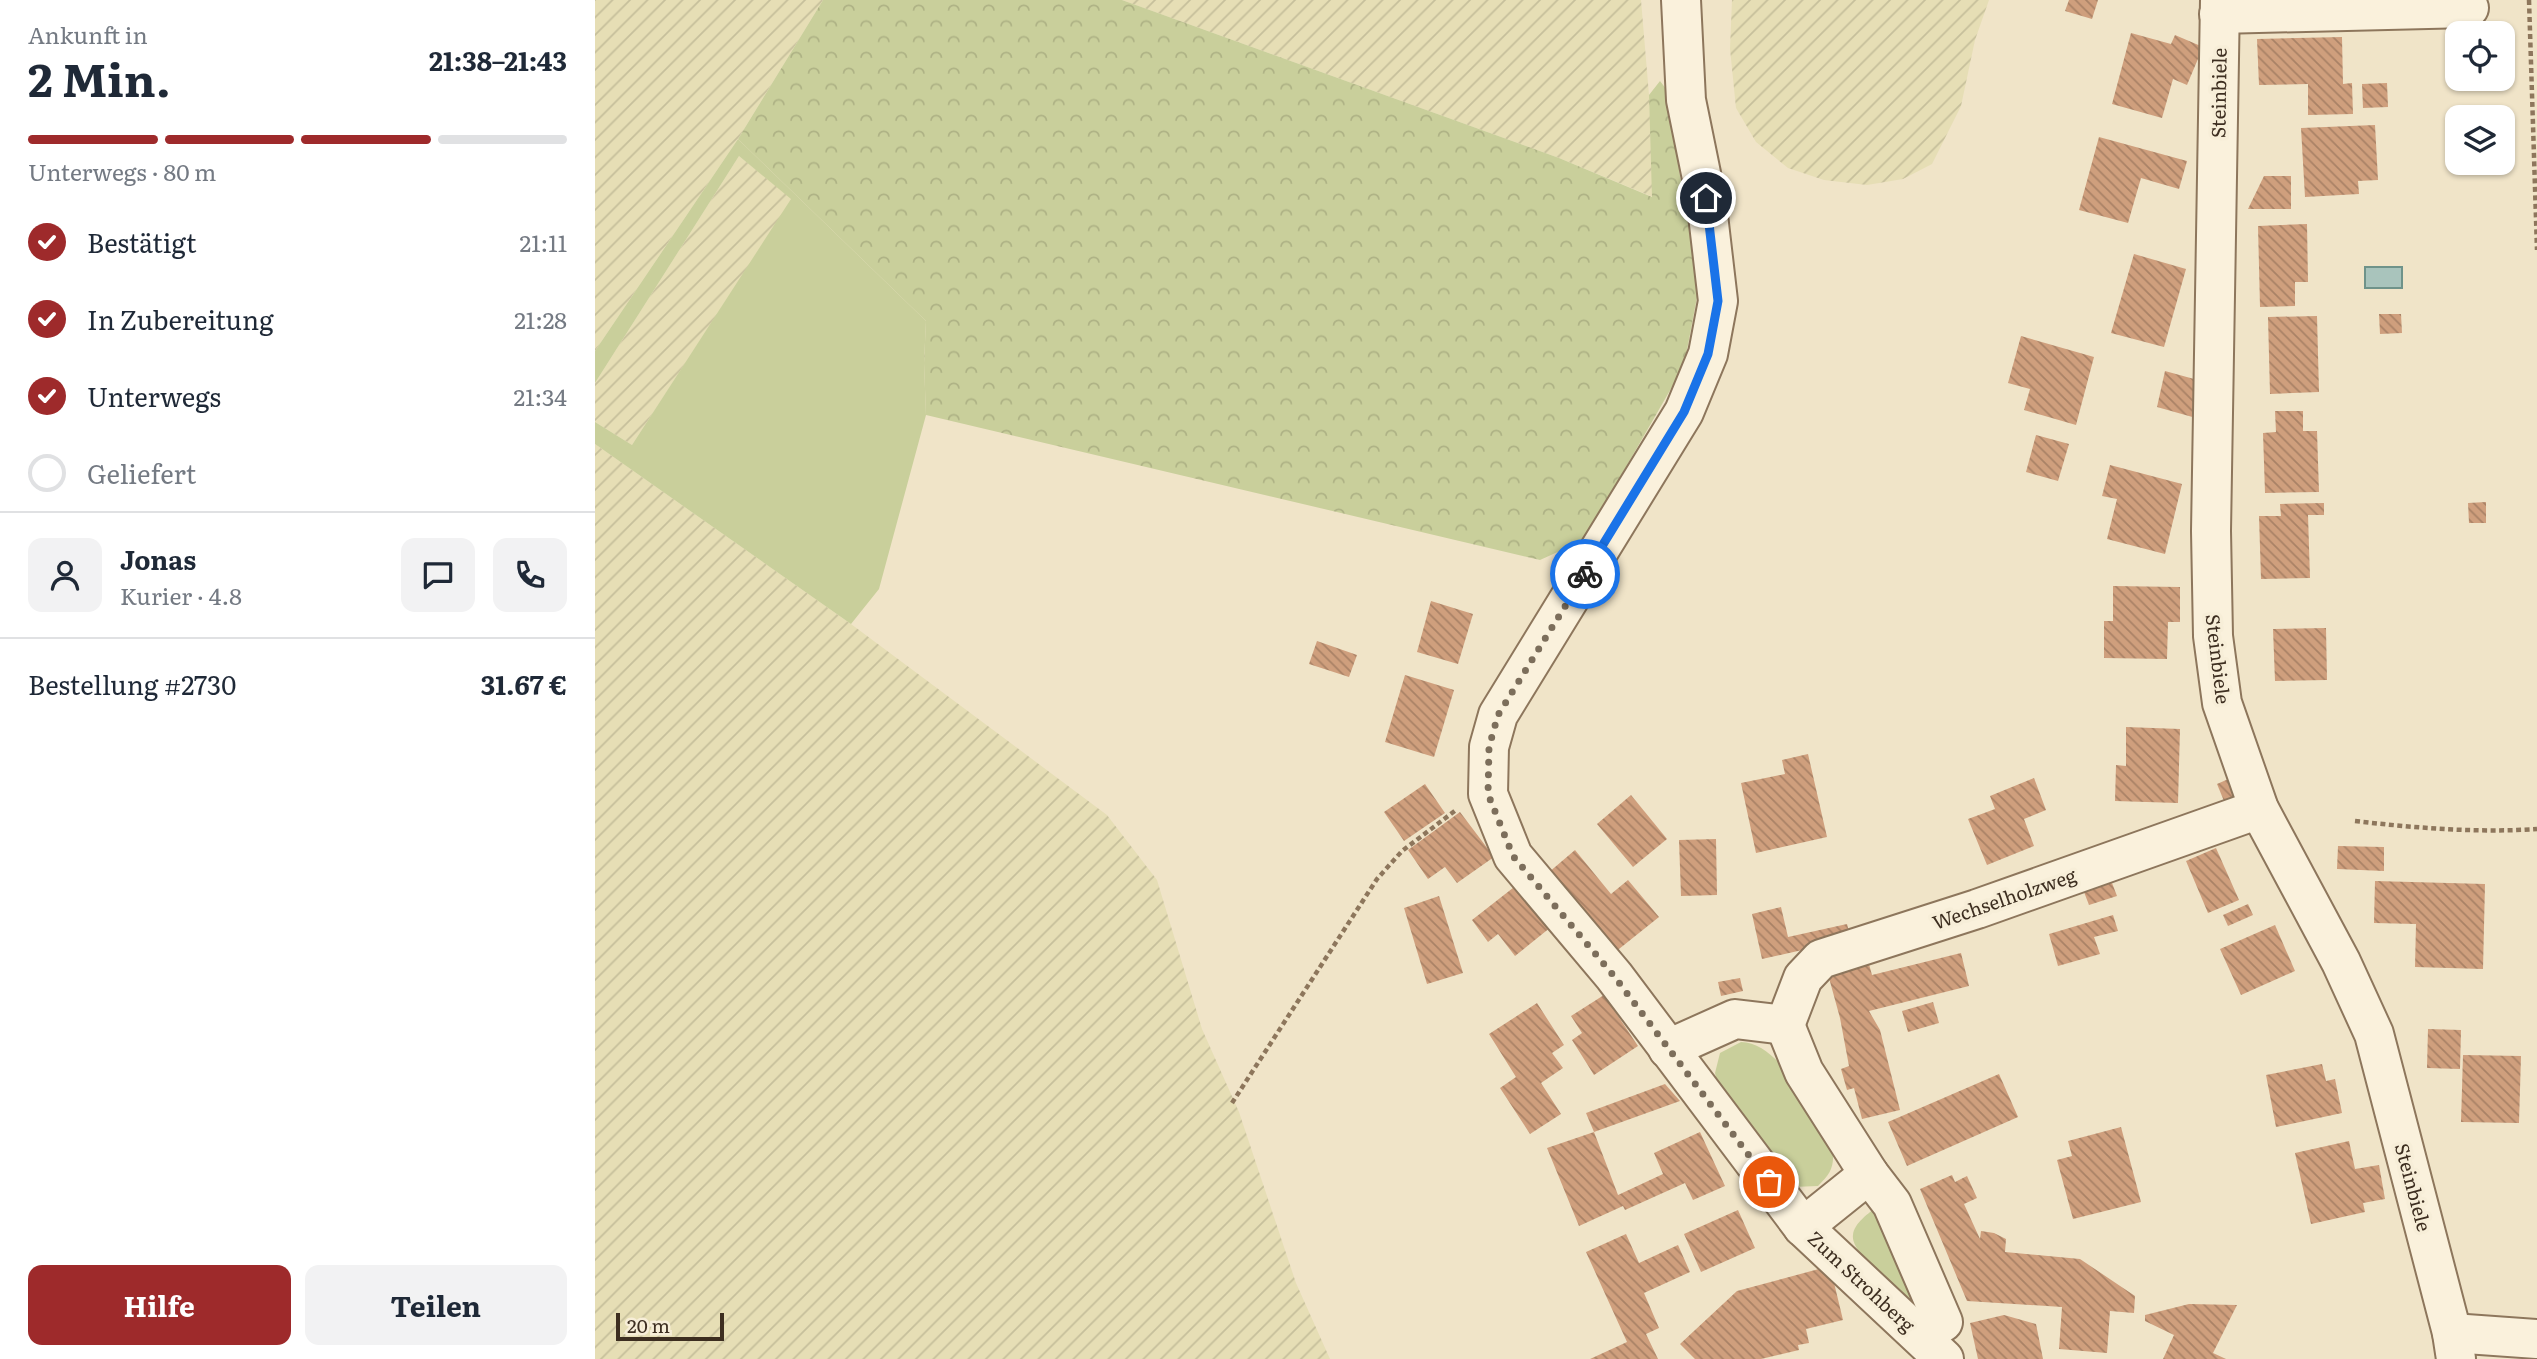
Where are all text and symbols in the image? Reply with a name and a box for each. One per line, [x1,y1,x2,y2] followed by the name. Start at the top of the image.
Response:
[28,17,148,51] text: Ankunft in
[2445,21,2515,175] map controls
[2445,21,2515,91] button: locate
[429,40,567,79] text: 21:38–21:43
[28,43,171,111] text: 2 Min.
[2203,47,2233,138] street label: Steinbiele
[2445,105,2515,175] button: layers
[28,154,216,188] text: Unterwegs · 80 m
[1676,168,1736,228] pin
[1687,179,1725,217] icon: home
[87,222,196,261] text: Bestätigt
[28,223,66,261] icon: check
[520,225,567,259] text: 21:11
[87,299,274,338] text: In Zubereitung
[28,300,66,338] icon: check
[514,302,567,336] text: 21:28
[87,376,221,415] text: Unterwegs
[28,377,66,415] icon: check
[514,379,567,413] text: 21:34
[87,453,196,492] text: Geliefert
[28,538,102,612] button: person
[401,538,475,612] button: chat
[493,538,567,612] button: phone
[120,539,196,578] text: Jonas
[1550,539,1620,609] courier
[1566,555,1604,593] icon: bike
[120,578,242,612] text: Kurier · 4.8
[2200,612,2238,706] street label: Steinbiele
[28,664,236,703] text: Bestellung #2730
[481,664,567,703] text: 31.67 €
[1928,860,2080,936] street label: Wechselholzweg
[2389,1140,2439,1234] street label: Steinbiele
[1739,1152,1799,1212] pin
[1750,1163,1788,1201] icon: bag
[1802,1224,1922,1338] street label: Zum Strohberg
[28,1265,291,1345] button: Hilfe
[305,1265,567,1345] button: Teilen
[616,1310,725,1342] scale bar
[627,1311,670,1339] text: 20 m

